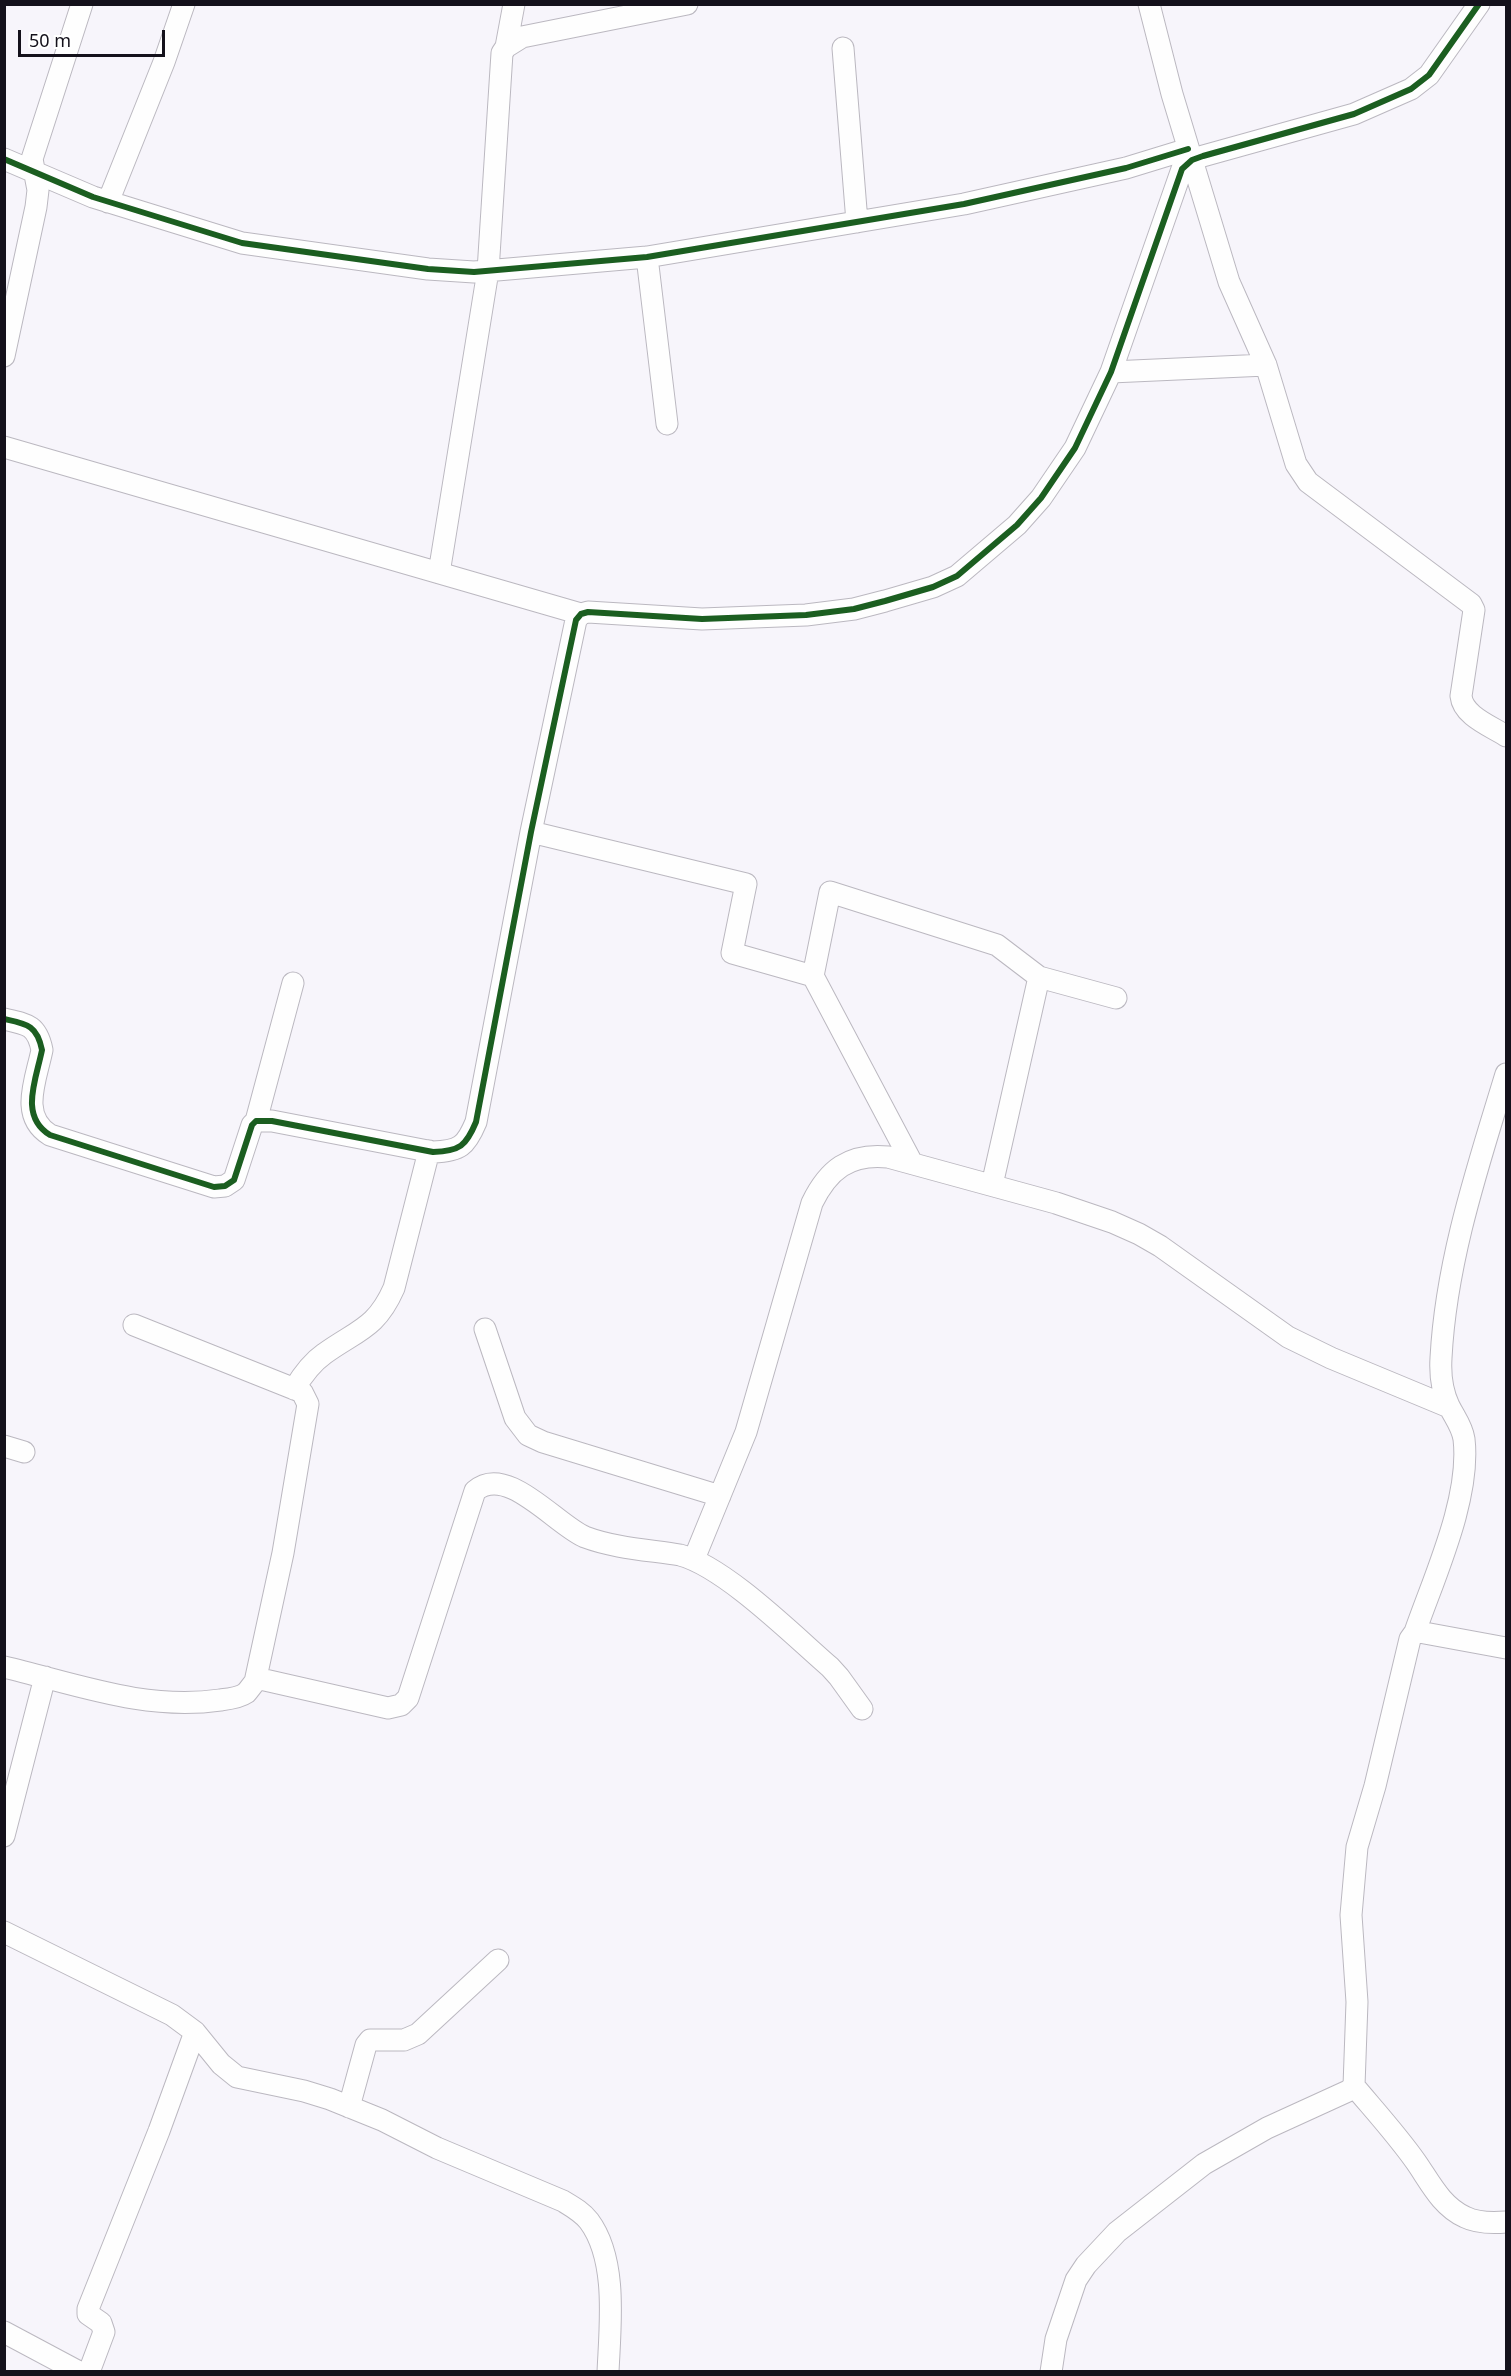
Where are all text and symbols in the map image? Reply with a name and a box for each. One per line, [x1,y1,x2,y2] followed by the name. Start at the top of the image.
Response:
[21,18,168,56] scale bar
[29,28,71,52] text: 50 m

